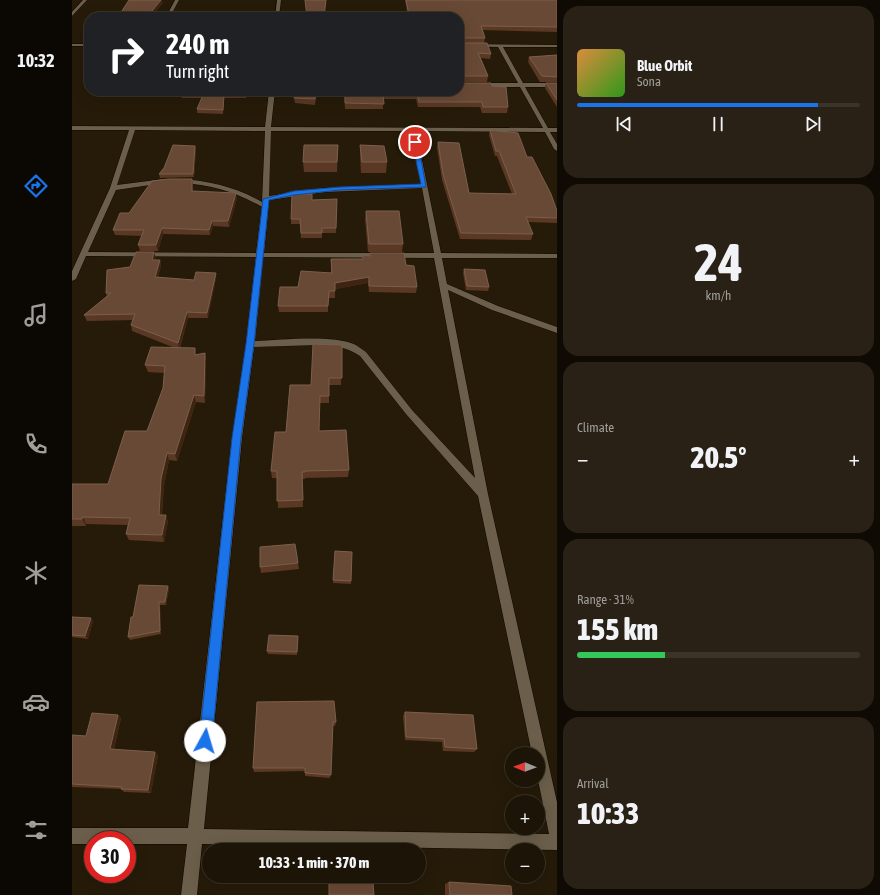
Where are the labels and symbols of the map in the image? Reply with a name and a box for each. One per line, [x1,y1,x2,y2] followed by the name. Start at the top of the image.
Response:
[398,125,432,159] pin
[184,720,226,762] position arrow
[505,747,545,787] north arrow
[84,831,136,883] speed limit sign: 30

